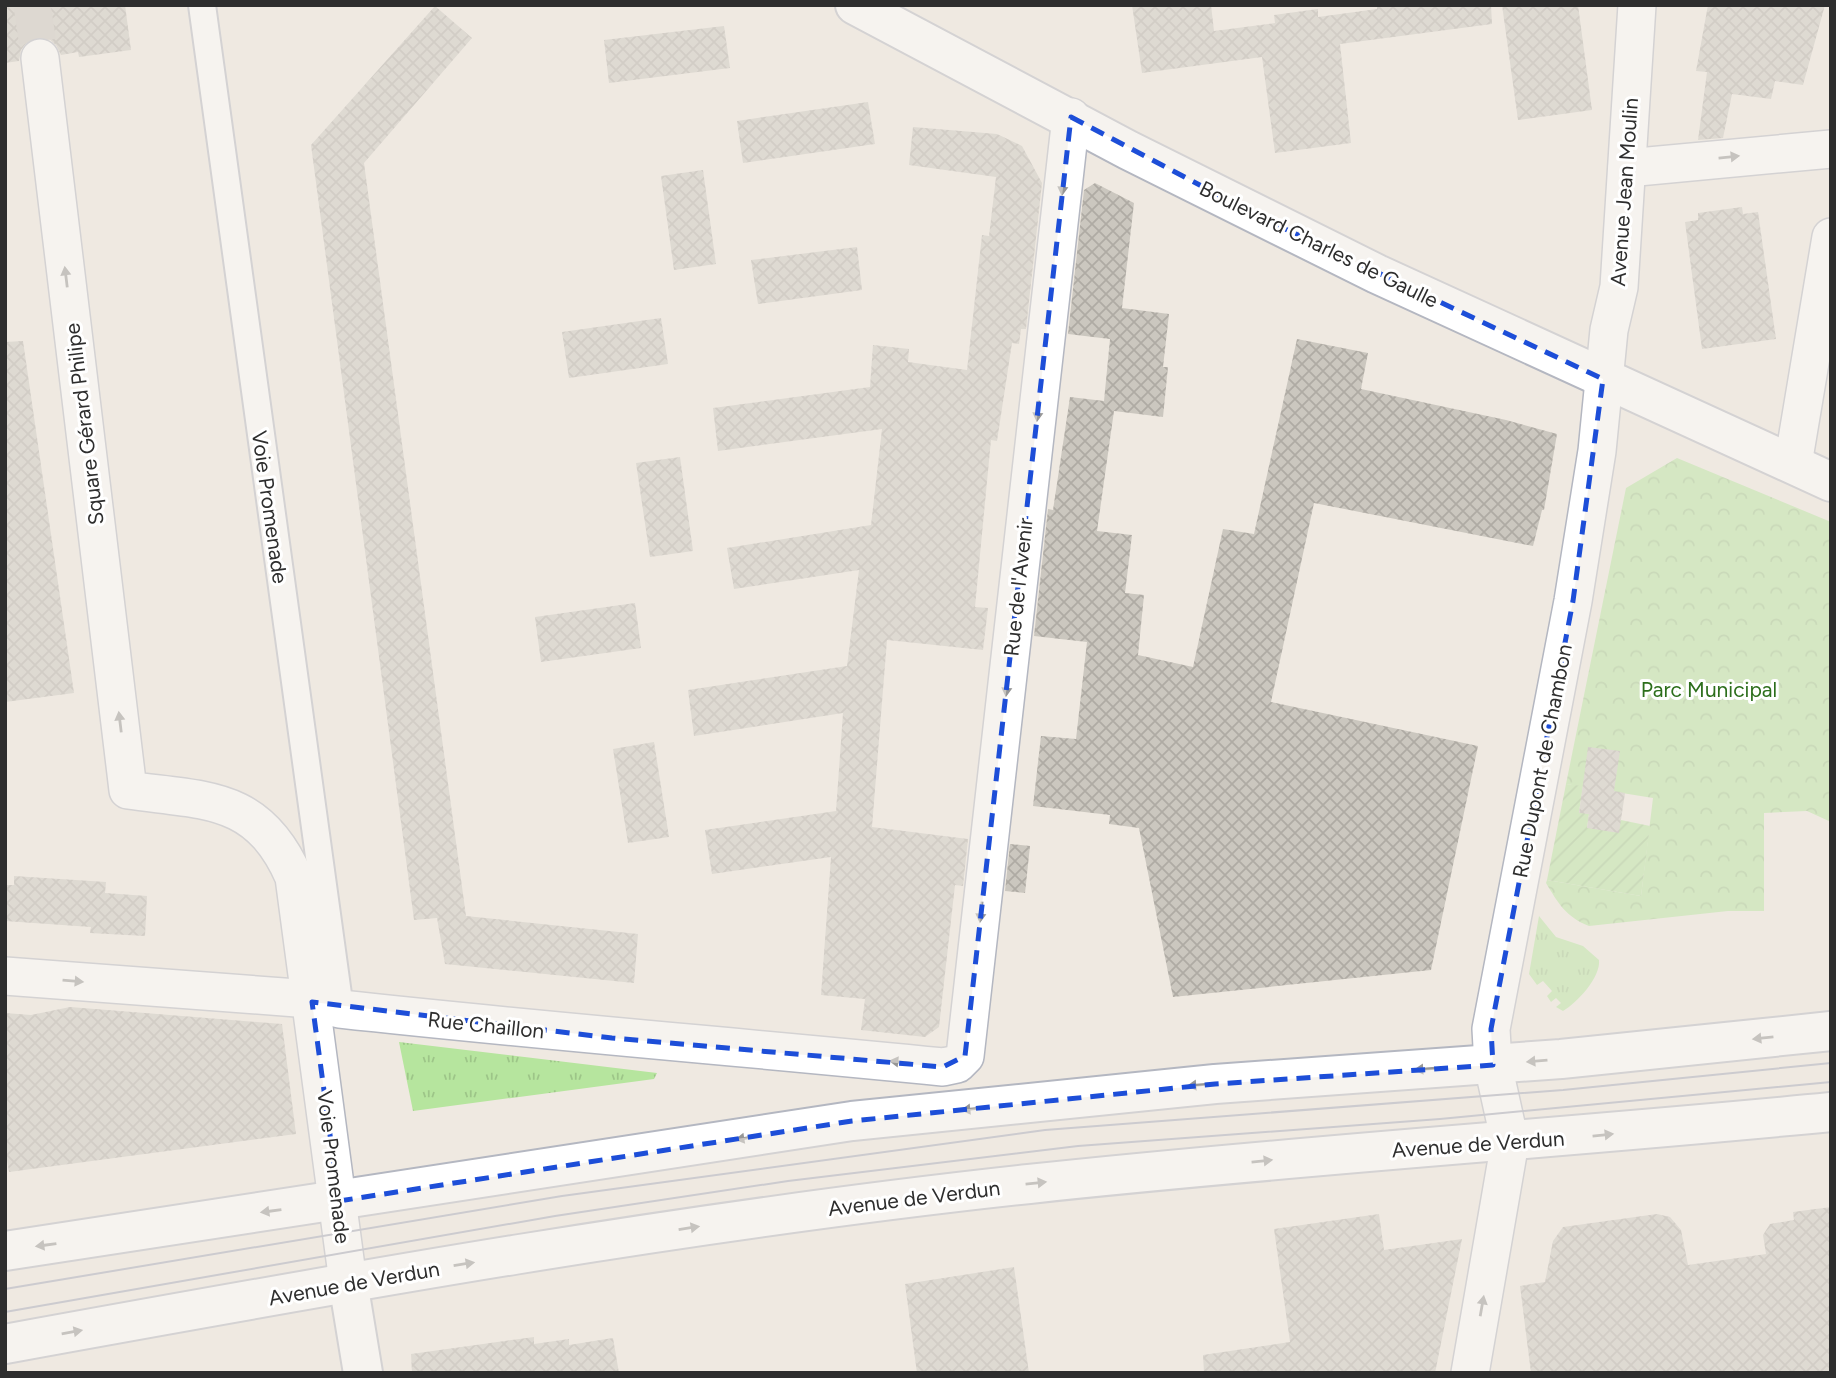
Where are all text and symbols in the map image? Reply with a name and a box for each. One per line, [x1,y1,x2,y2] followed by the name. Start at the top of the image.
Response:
[1605,97,1643,287] street label: Avenue Jean Moulin
[1718,151,1740,162] one-way arrow
[1058,174,1069,196] one-way arrow
[1196,175,1442,313] street label: Boulevard Charles de Gaulle
[61,266,72,288] one-way arrow
[59,322,109,526] street label: Square Gérard Philipe
[1032,400,1043,422] one-way arrow
[247,429,293,585] street label: Voie Promenade
[998,517,1038,657] street label: Rue de l'Avenir
[1507,642,1577,880] street label: Rue Dupont de Chambon
[1001,675,1012,697] one-way arrow
[1641,677,1777,702] park label: Parc Municipal
[114,711,125,733] one-way arrow
[976,901,987,923] one-way arrow
[62,976,84,987] one-way arrow
[426,1006,546,1044] street label: Rue Chaillon
[1752,1033,1774,1044] one-way arrow
[1525,1056,1547,1067] one-way arrow
[889,1057,911,1068] one-way arrow
[1414,1064,1436,1075] one-way arrow
[1187,1080,1209,1091] one-way arrow
[312,1089,356,1245] street label: Voie Promenade
[961,1103,983,1114] one-way arrow
[1391,1125,1565,1163] street label: Avenue de Verdun
[1592,1129,1614,1140] one-way arrow
[735,1133,757,1144] one-way arrow
[1252,1155,1274,1166] one-way arrow
[827,1175,1001,1221] street label: Avenue de Verdun
[1025,1178,1047,1189] one-way arrow
[260,1206,282,1217] one-way arrow
[678,1222,700,1233] one-way arrow
[35,1240,57,1251] one-way arrow
[267,1256,441,1310] street label: Avenue de Verdun
[453,1258,475,1269] one-way arrow
[1477,1294,1488,1316] one-way arrow
[62,1326,84,1337] one-way arrow

